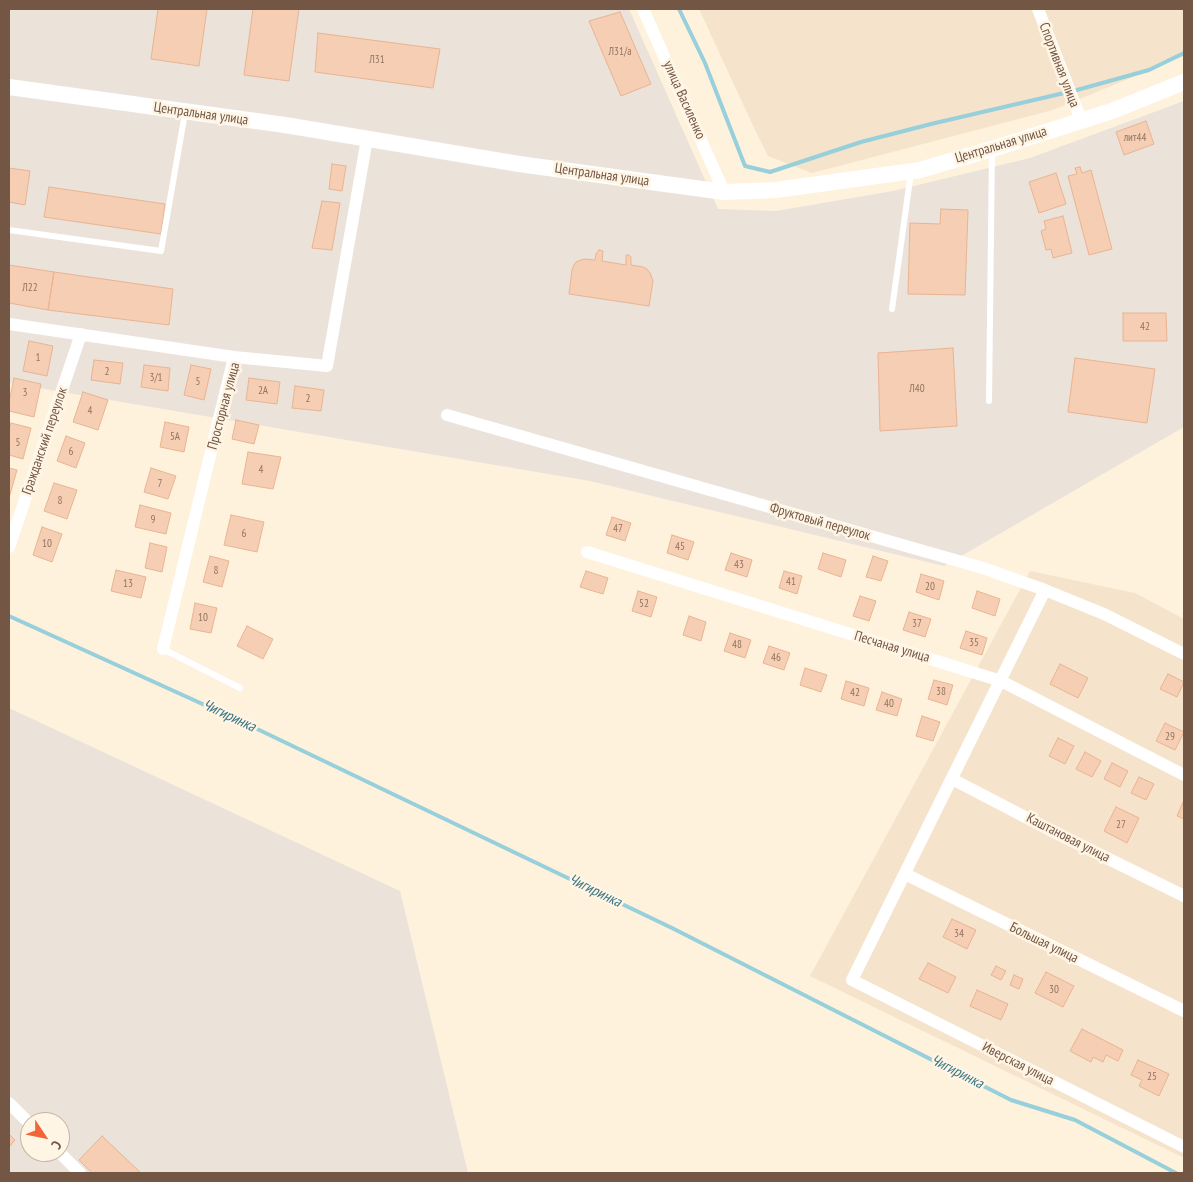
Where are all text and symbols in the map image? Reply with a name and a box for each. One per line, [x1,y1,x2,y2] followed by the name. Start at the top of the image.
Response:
[1035,20,1083,110] street label: Спортивная улица
[608,45,632,59] house number: Л31/а
[369,53,385,67] house number: Л31
[659,58,709,142] street label: улица Василенко
[153,99,249,129] street label: Центральная улица
[953,123,1049,167] street label: Центральная улица
[1124,131,1146,145] house number: лит44
[554,160,650,190] street label: Центральная улица
[22,281,38,295] house number: Л22
[1140,320,1150,334] house number: 42
[36,351,40,365] house number: 1
[204,361,244,451] street label: Просторная улица
[105,365,109,379] house number: 2
[149,371,163,385] house number: 3/1
[196,375,200,389] house number: 5
[909,382,925,396] house number: Л40
[258,384,268,398] house number: 2А
[19,385,71,497] street label: Гражданский переулок
[23,386,27,400] house number: 3
[306,392,310,406] house number: 2
[88,404,92,418] house number: 4
[170,430,180,444] house number: 5А
[16,436,20,450] house number: 5
[69,445,73,459] house number: 6
[259,463,263,477] house number: 4
[158,477,162,491] house number: 7
[58,494,62,508] house number: 8
[768,500,872,544] street label: Фруктовый переулок
[151,513,155,527] house number: 9
[613,522,623,536] house number: 47
[242,527,246,541] house number: 6
[42,537,52,551] house number: 10
[675,540,685,554] house number: 45
[734,558,744,572] house number: 43
[214,564,218,578] house number: 8
[786,575,796,589] house number: 41
[123,577,133,591] house number: 13
[925,580,935,594] house number: 20
[639,597,649,611] house number: 52
[198,611,208,625] house number: 10
[912,617,922,631] house number: 37
[852,628,932,666] street label: Песчаная улица
[969,636,979,650] house number: 35
[732,638,742,652] house number: 48
[771,651,781,665] house number: 46
[936,685,946,699] house number: 38
[850,686,860,700] house number: 42
[200,696,258,736] water label: Чигиринка
[884,697,894,711] house number: 40
[1165,730,1175,744] house number: 29
[1023,810,1113,866] street label: Каштановая улица
[1116,818,1126,832] house number: 27
[566,871,624,911] water label: Чигиринка
[1007,919,1081,967] street label: Большая улица
[954,927,964,941] house number: 34
[1049,983,1059,997] house number: 30
[979,1039,1057,1089] street label: Иверская улица
[928,1051,986,1093] water label: Чигиринка
[1147,1070,1157,1084] house number: 25
[20,1112,70,1162] north arrow
[47,1137,66,1153] text: С

